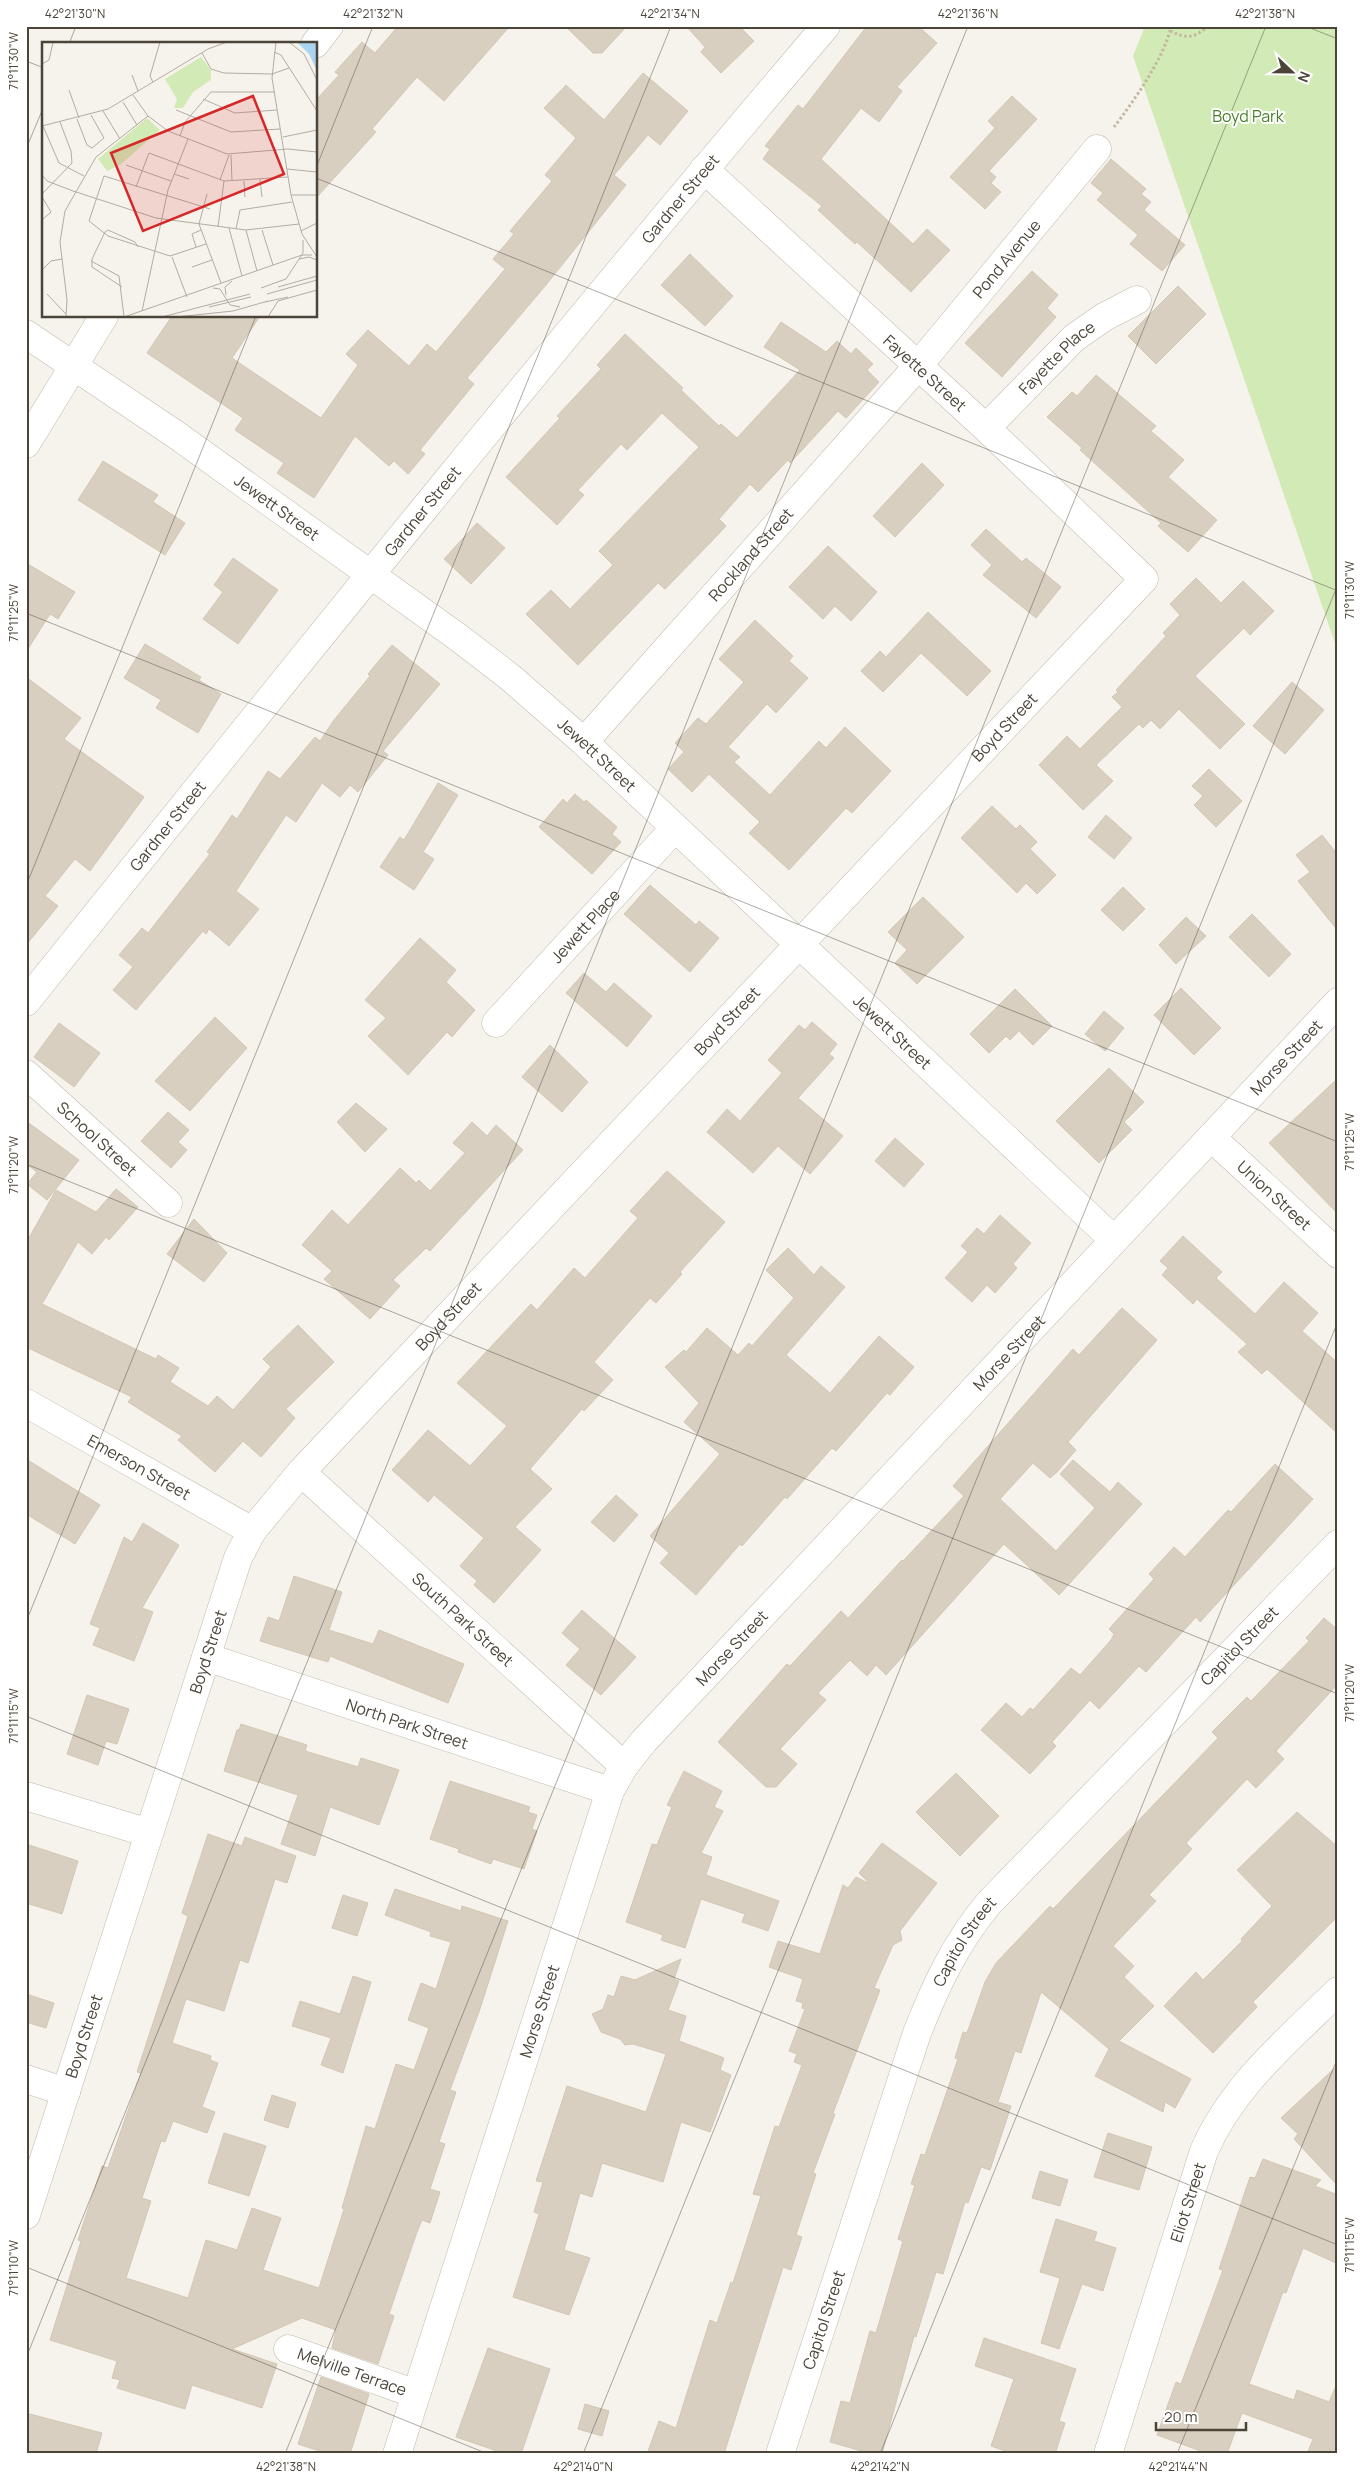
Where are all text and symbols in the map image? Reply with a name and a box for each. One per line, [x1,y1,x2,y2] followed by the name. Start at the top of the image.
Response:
[45,5,105,22] text: 42°21'30"N
[343,5,403,22] text: 42°21'32"N
[640,5,700,22] text: 42°21'34"N
[938,5,998,22] text: 42°21'36"N
[1235,5,1295,22] text: 42°21'38"N
[5,31,22,90] text: 71°11'30"W
[42,42,318,318] inset map
[1266,48,1316,98] north arrow
[1294,69,1315,85] text: N
[1212,105,1285,127] park label: Boyd Park
[636,149,724,248] street label: Gardner Street
[967,215,1046,303] street label: Pond Avenue
[1014,316,1099,399] street label: Fayette Place
[879,330,971,416] street label: Fayette Street
[379,461,466,561] street label: Gardner Street
[230,469,324,545] street label: Jewett Street
[703,503,798,606] street label: Rockland Street
[1341,560,1358,619] text: 71°11'30"W
[5,583,22,642] text: 71°11'25"W
[966,688,1042,766] street label: Boyd Street
[553,713,641,797] street label: Jewett Street
[124,776,211,876] street label: Gardner Street
[546,884,625,968] street label: Jewett Place
[689,982,765,1060] street label: Boyd Street
[848,990,936,1074] street label: Jewett Street
[1245,1015,1327,1100] street label: Morse Street
[52,1096,142,1181] street label: School Street
[1341,1112,1358,1171] text: 71°11'25"W
[5,1135,22,1194] text: 71°11'20"W
[1232,1155,1316,1235] street label: Union Street
[410,1277,486,1355] street label: Boyd Street
[968,1310,1050,1395] street label: Morse Street
[84,1429,195,1505] street label: Emerson Street
[407,1567,518,1671] street label: South Park Street
[1195,1601,1283,1690] street label: Capitol Street
[691,1605,773,1690] street label: Morse Street
[184,1607,232,1696] street label: Boyd Street
[1341,1663,1358,1722] text: 71°11'20"W
[5,1687,22,1744] text: 71°11'15"W
[343,1693,471,1754] street label: North Park Street
[927,1891,1001,1990] street label: Capitol Street
[514,1962,564,2061] street label: Morse Street
[60,1991,108,2081] street label: Boyd Street
[1165,2160,1211,2245] street label: Eliot Street
[1341,2216,1358,2273] text: 71°11'15"W
[5,2239,22,2296] text: 71°11'10"W
[797,2267,850,2372] street label: Capitol Street
[295,2342,410,2401] street label: Melville Terrace
[1156,2400,1246,2432] scale bar
[1164,2406,1197,2427] text: 20 m
[256,2458,316,2475] text: 42°21'38"N
[553,2458,613,2475] text: 42°21'40"N
[851,2458,909,2475] text: 42°21'42"N
[1149,2458,1207,2475] text: 42°21'44"N

